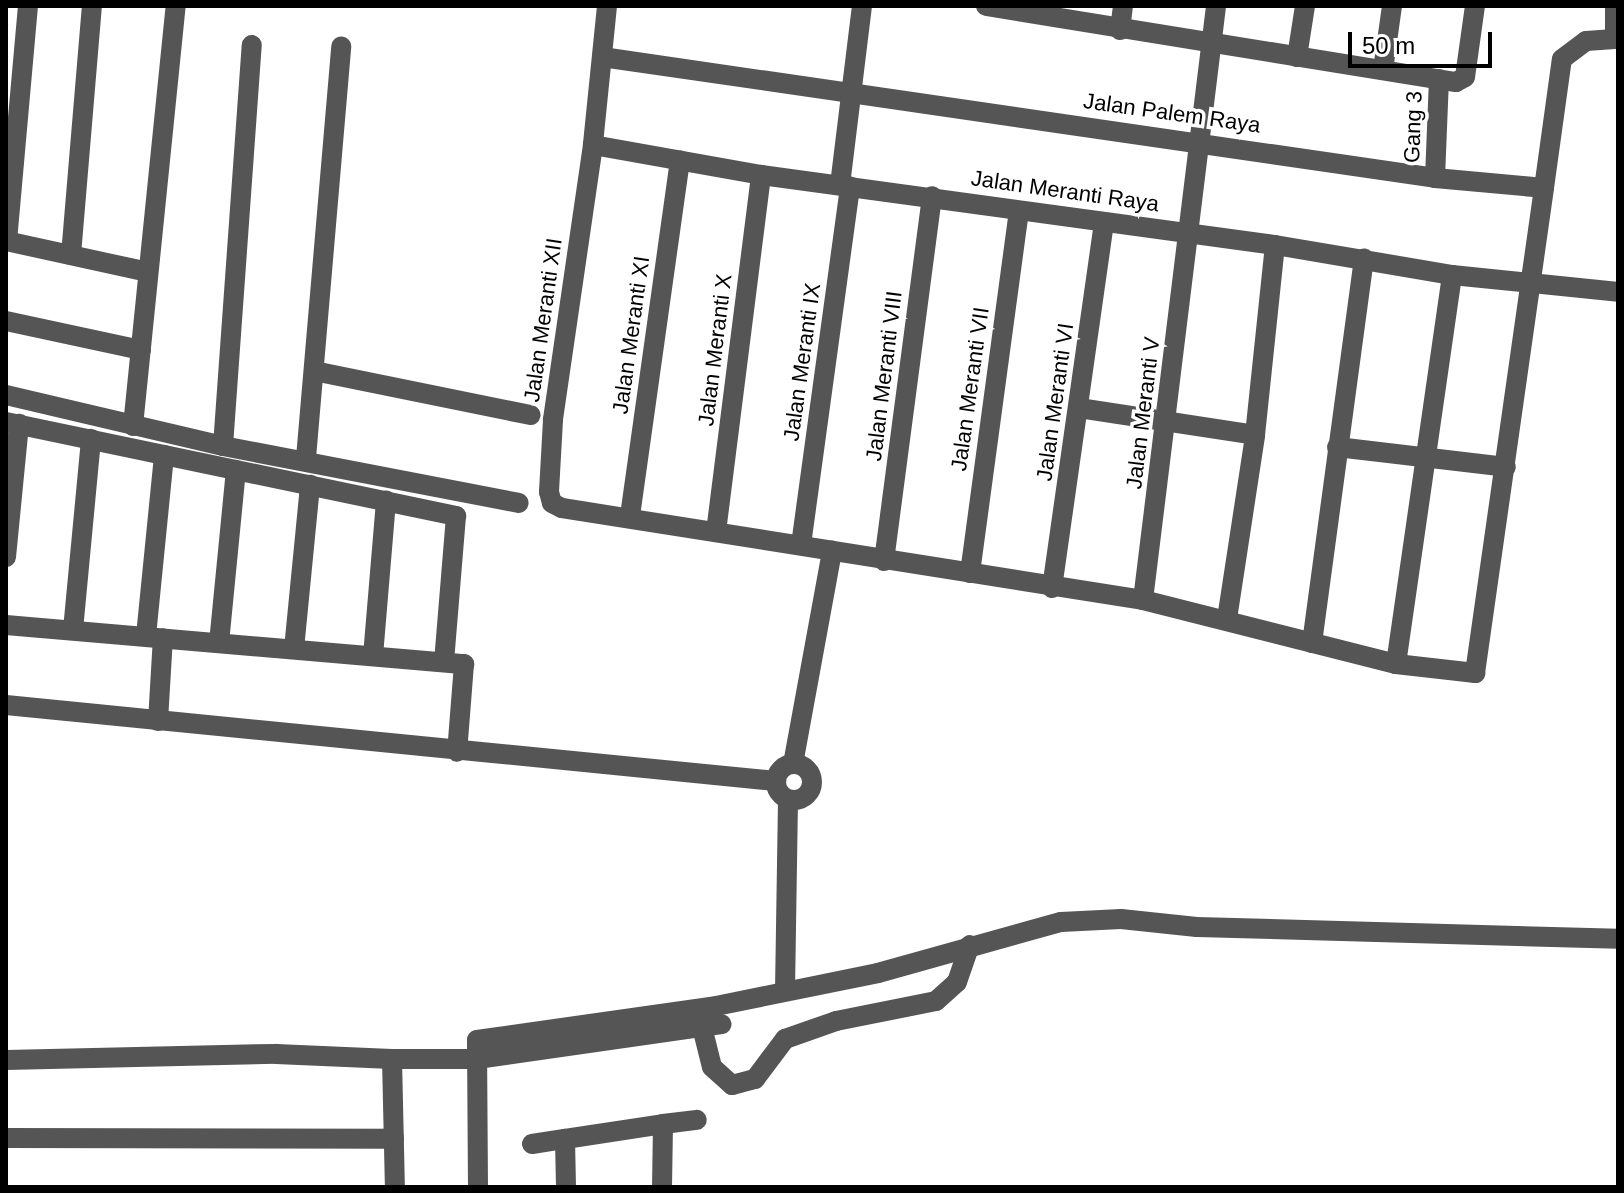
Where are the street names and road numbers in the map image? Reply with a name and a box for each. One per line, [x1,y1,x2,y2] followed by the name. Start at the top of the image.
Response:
[1082,88,1262,138] street label: Jalan Palem Raya
[1399,90,1427,164] street label: Gang 3
[969,165,1161,217] street label: Jalan Meranti Raya
[518,236,568,404] street label: Jalan Meranti XII
[607,254,655,416] street label: Jalan Meranti XI
[693,273,737,427] street label: Jalan Meranti X
[778,281,826,443] street label: Jalan Meranti IX
[860,289,908,463] street label: Jalan Meranti VIII
[945,305,995,473] street label: Jalan Meranti VII
[1031,321,1079,483] street label: Jalan Meranti VI
[1121,336,1165,490] street label: Jalan Meranti V

